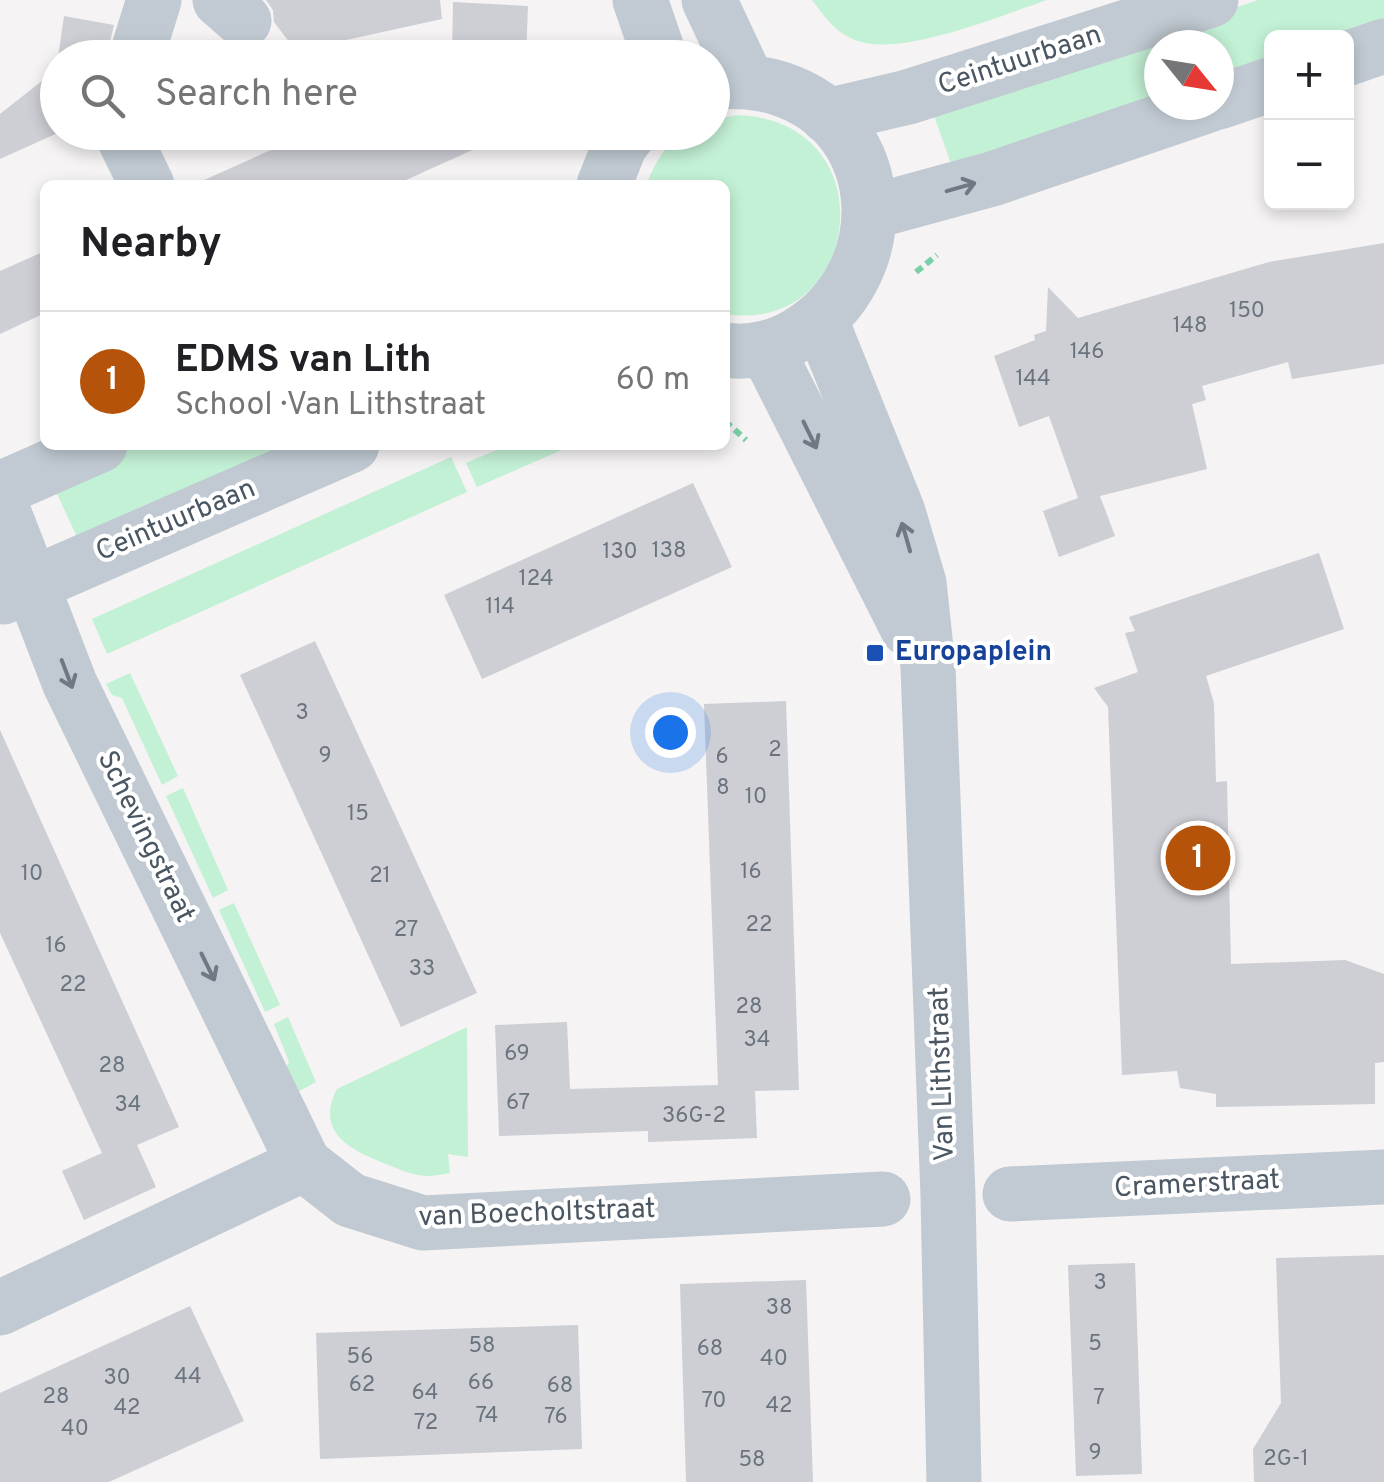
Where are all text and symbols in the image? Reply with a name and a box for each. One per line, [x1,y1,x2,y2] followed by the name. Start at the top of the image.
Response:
[934,18,1106,104] street label: Ceintuurbaan
[1144,30,1234,120] north arrow
[1264,30,1354,210] map controls
[1264,30,1354,120] button: +
[40,40,730,150] search box
[75,68,130,123] icon: search
[155,71,358,120] text: Search here
[1264,120,1354,210] button: −
[945,177,977,196] one-way arrow
[80,219,222,272] text: Nearby
[1229,298,1265,325] house number: 150
[1173,313,1207,340] house number: 148
[175,337,432,386] text: EDMS van Lith
[1070,339,1104,366] house number: 146
[106,361,119,401] text: 1
[616,361,690,401] text: 60 m
[1015,366,1051,393] house number: 144
[175,386,486,426] text: School · Van Lithstraat
[801,419,820,449] one-way arrow
[91,471,261,571] street label: Ceintuurbaan
[896,522,914,553] one-way arrow
[652,538,686,565] house number: 138
[602,539,638,566] house number: 130
[518,566,554,593] house number: 124
[485,594,515,621] house number: 114
[895,635,1052,671] place label: Europaplein
[864,642,886,664] marker: Europaplein
[59,658,77,689] one-way arrow
[295,700,309,727] house number: 3
[645,707,696,758] your location
[768,737,782,764] house number: 2
[318,743,332,770] house number: 9
[715,744,729,771] house number: 6
[88,745,202,929] street label: Schevingstraat
[716,775,730,802] house number: 8
[745,784,767,811] house number: 10
[347,801,369,828] house number: 15
[1166,820,1230,896] pin: 1
[740,859,762,886] house number: 16
[21,861,43,888] house number: 10
[369,863,391,890] house number: 21
[746,912,772,939] house number: 22
[394,917,418,944] house number: 27
[45,933,67,960] house number: 16
[200,951,219,981] one-way arrow
[409,956,435,983] house number: 33
[60,972,86,999] house number: 22
[922,986,964,1162] street label: Van Lithstraat
[736,994,762,1021] house number: 28
[744,1027,770,1054] house number: 34
[504,1041,530,1068] house number: 69
[99,1053,125,1080] house number: 28
[506,1090,530,1117] house number: 67
[115,1092,141,1119] house number: 34
[662,1103,726,1130] house number: 36G-2
[1113,1163,1281,1207] street label: Cramerstraat
[418,1192,656,1236] street label: van Boecholtstraat
[1093,1270,1107,1297] house number: 3
[766,1295,792,1322] house number: 38
[1088,1331,1102,1358] house number: 5
[468,1333,496,1360] house number: 58
[697,1336,723,1363] house number: 68
[347,1344,373,1371] house number: 56
[760,1346,788,1373] house number: 40
[174,1364,202,1391] house number: 44
[103,1365,131,1392] house number: 30
[468,1370,494,1397] house number: 66
[349,1372,375,1399] house number: 62
[547,1373,573,1400] house number: 68
[412,1380,438,1407] house number: 64
[43,1384,69,1411] house number: 28
[1093,1385,1105,1412] house number: 7
[702,1388,726,1415] house number: 70
[765,1393,793,1420] house number: 42
[113,1395,141,1422] house number: 42
[476,1403,498,1430] house number: 74
[544,1404,568,1431] house number: 76
[414,1410,438,1437] house number: 72
[61,1416,89,1443] house number: 40
[1088,1440,1102,1467] house number: 9
[1263,1446,1309,1473] house number: 2G-1
[738,1447,766,1474] house number: 58

